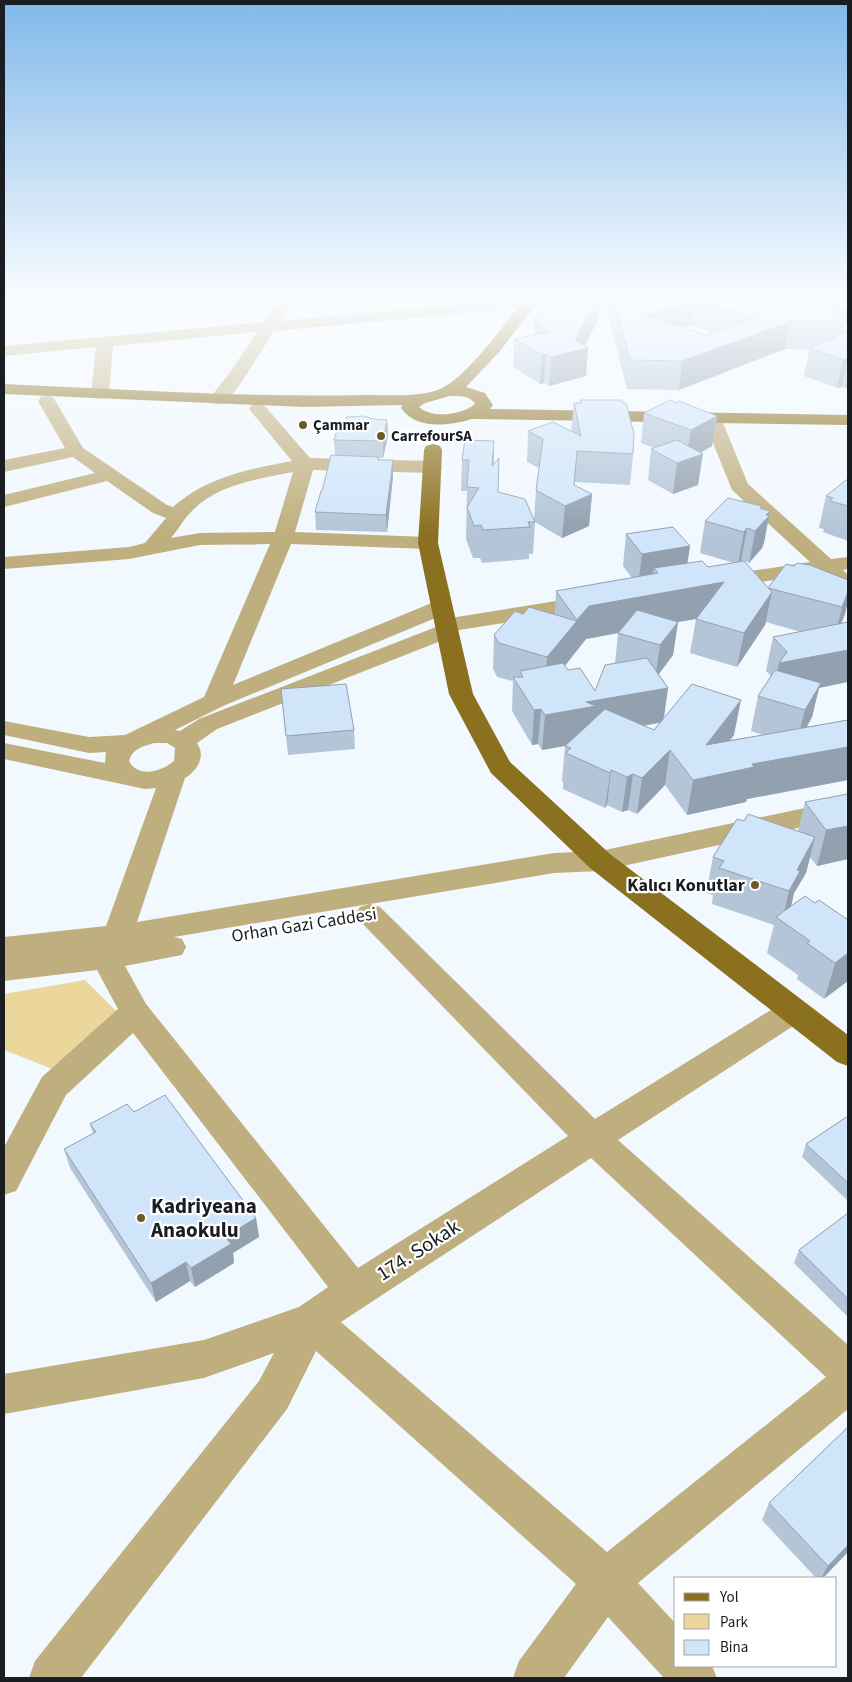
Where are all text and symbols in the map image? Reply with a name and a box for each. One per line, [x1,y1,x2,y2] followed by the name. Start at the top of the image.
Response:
[313,415,369,436] place label: Çammar
[297,419,309,431] marker: Çammar
[391,426,472,447] place label: CarrefourSA
[375,430,387,442] marker: CarrefourSA
[627,873,746,898] place label: Kalıcı Konutlar
[749,879,761,891] marker: Kalıcı Konutlar
[230,901,378,949] street label: Orhan Gazi Caddesi
[150,1191,257,1245] place label: Kadriyeana Anaokulu
[370,1211,466,1288] street label: 174. Sokak
[135,1212,147,1224] marker: Kadriyeana Anaokulu
[674,1577,837,1667] legend
[719,1587,739,1608] text: Yol
[720,1612,749,1633] text: Park
[720,1637,748,1658] text: Bina

